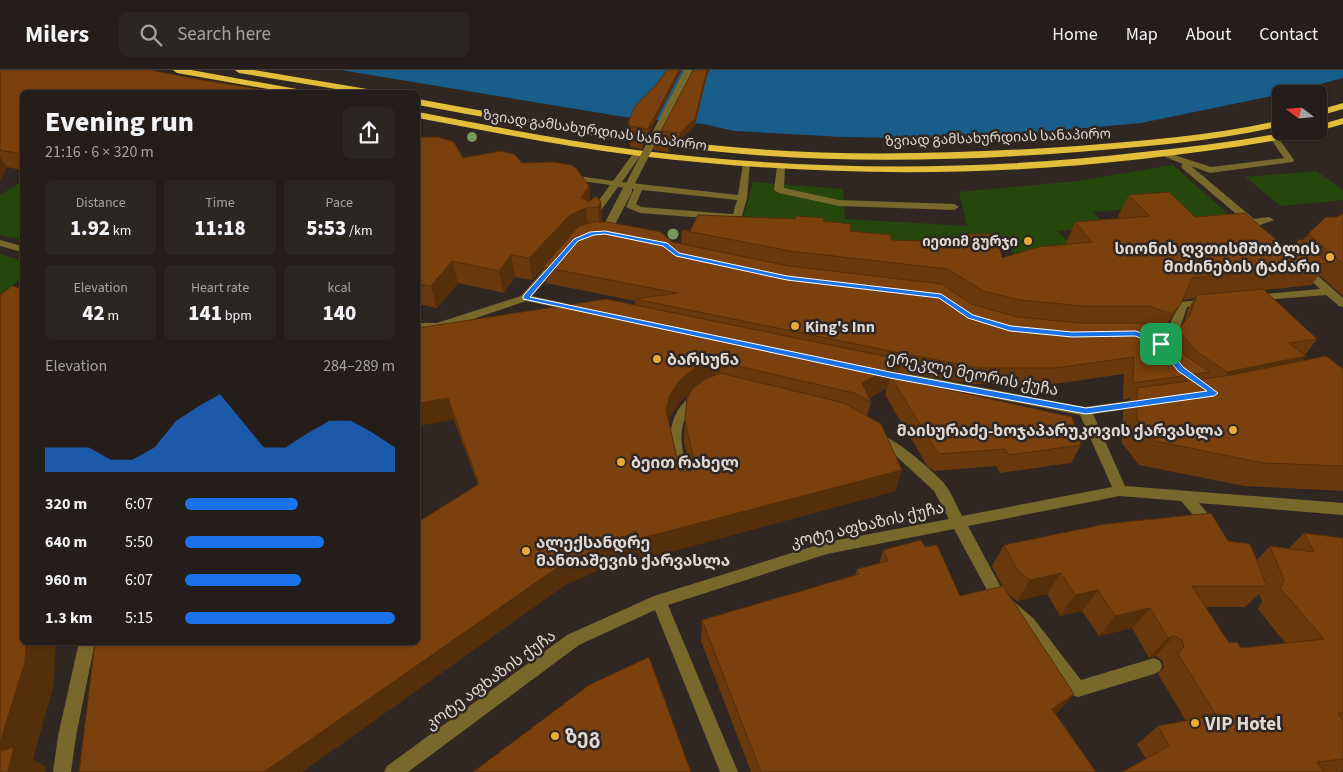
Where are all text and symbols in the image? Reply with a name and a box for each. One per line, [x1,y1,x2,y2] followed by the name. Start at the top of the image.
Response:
[119,12,469,57] search box
[25,17,89,52] text: Milers
[137,21,165,49] icon: search
[177,21,271,48] text: Search here
[1052,22,1098,47] text: Home
[1126,22,1158,47] text: Map
[1186,22,1231,47] text: About
[1259,22,1318,47] text: Contact
[1272,85,1328,140] north arrow
[1272,85,1327,140] map controls
[45,102,194,142] text: Evening run
[482,105,708,157] street label: ზვიად გამსახურდიას სანაპირო
[343,107,395,159] button: share
[885,124,1111,152] street label: ზვიად გამსახურდიას სანაპირო
[45,141,154,163] text: 21:16 · 6 × 320 m
[76,193,126,213] text: Distance
[205,193,235,213] text: Time
[326,193,353,213] text: Pace
[70,213,110,243] text: 1.92
[194,213,246,243] text: 11:18
[306,213,346,243] text: 5:53
[110,221,131,241] text: km
[346,221,373,241] text: /km
[922,232,1018,252] place label: იეთიმ გურჯი
[1022,235,1034,247] marker: იეთიმ გურჯი
[1114,238,1320,278] place label: სიონის ღვთისმშობლის მიძინების ტაძარი
[1324,251,1336,263] marker: სიონის ღვთისმშობლის მიძინების ტაძარი
[73,278,128,298] text: Elevation
[191,278,249,298] text: Heart rate
[328,278,351,298] text: kcal
[82,298,105,328] text: 42
[188,298,222,328] text: 141
[323,298,356,328] text: 140
[105,306,119,326] text: m
[222,306,252,326] text: bpm
[805,316,875,338] place label: King's Inn
[789,320,801,332] marker: King's Inn
[1140,323,1182,365] pin
[1147,330,1175,358] icon: arrive
[885,347,1060,401] street label: ერეკლე მეორის ქუჩა
[667,349,739,371] place label: ბარსუნა
[651,353,663,365] marker: ბარსუნა
[45,355,107,377] text: Elevation
[323,355,395,377] text: 284–289 m
[897,420,1223,442] place label: მაისურაძე-ხოჯაპარუკოვის ქარვასლა
[1227,424,1239,436] marker: მაისურაძე-ხოჯაპარუკოვის ქარვასლა
[631,452,739,474] place label: ბეით რახელ
[615,456,627,468] marker: ბეით რახელ
[45,493,87,515] text: 320 m
[125,493,153,515] text: 6:07
[788,497,946,553] street label: კოტე აფხაზის ქუჩა
[45,531,87,553] text: 640 m
[125,531,153,553] text: 5:50
[536,532,730,572] place label: ალექსანდრე მანთაშევის ქარვასლა
[520,545,532,557] marker: ალექსანდრე მანთაშევის ქარვასლა
[45,569,87,591] text: 960 m
[125,569,153,591] text: 6:07
[45,607,92,629] text: 1.3 km
[125,607,153,629] text: 5:15
[421,625,560,735] street label: კოტე აფხაზის ქუჩა
[1204,711,1282,738] place label: VIP Hotel
[1189,717,1201,729] marker: VIP Hotel
[565,724,600,751] place label: ზეგ
[549,730,561,742] marker: ზეგ

